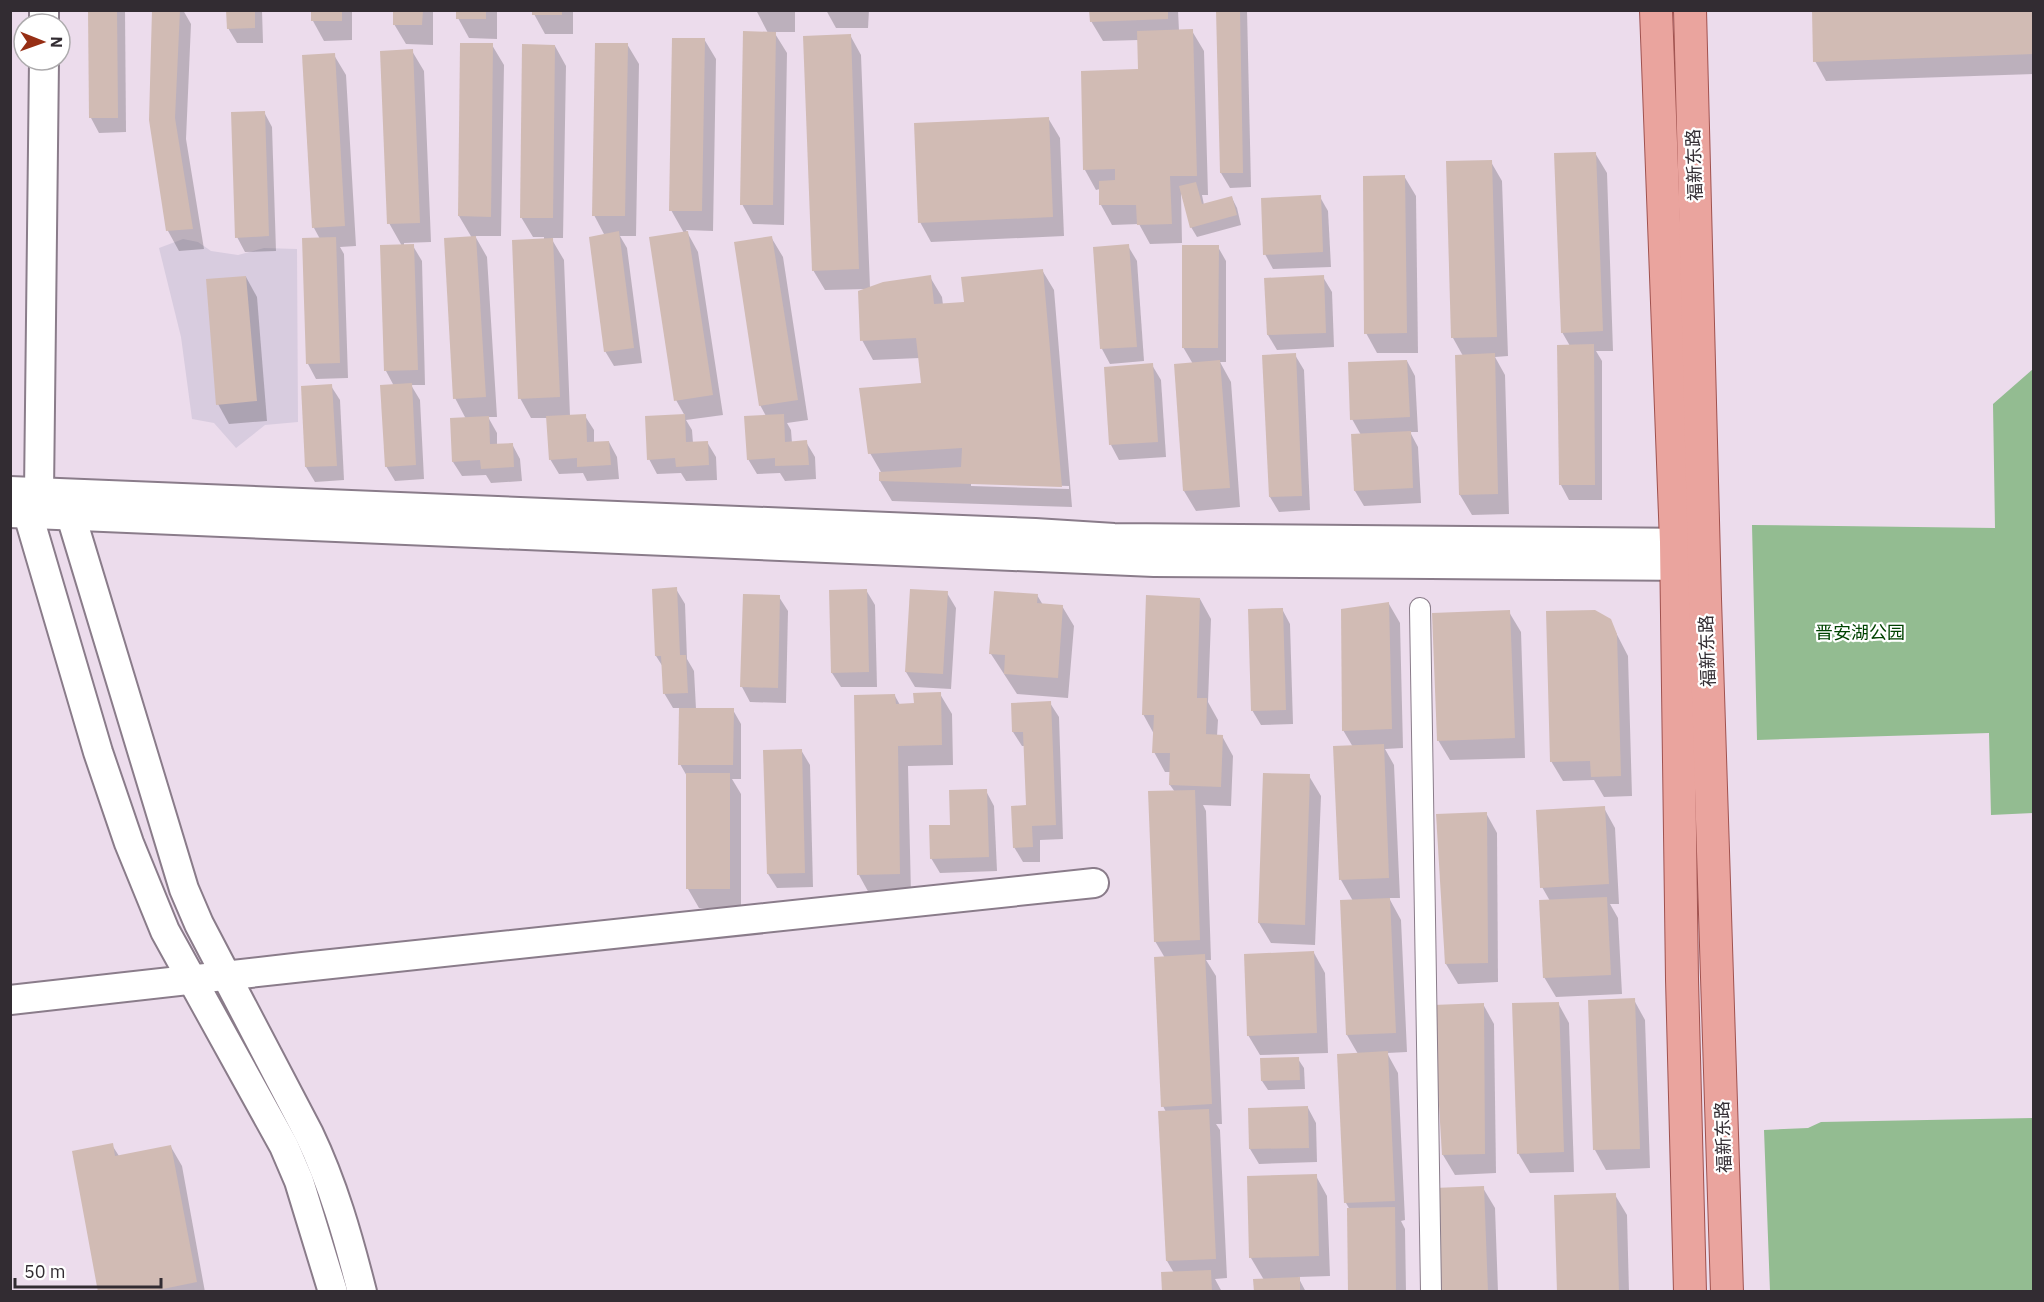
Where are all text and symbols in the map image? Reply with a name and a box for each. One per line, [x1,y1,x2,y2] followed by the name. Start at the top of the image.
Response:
[12,12,72,72] north arrow
[47,36,67,48] text: N
[1681,129,1707,201] street label: 福新东路
[1694,615,1720,687] street label: 福新东路
[1815,621,1905,644] park label: 晋安湖公园
[1710,1101,1736,1173] street label: 福新东路
[15,1251,160,1289] scale bar
[24,1260,66,1283] text: 50 m

